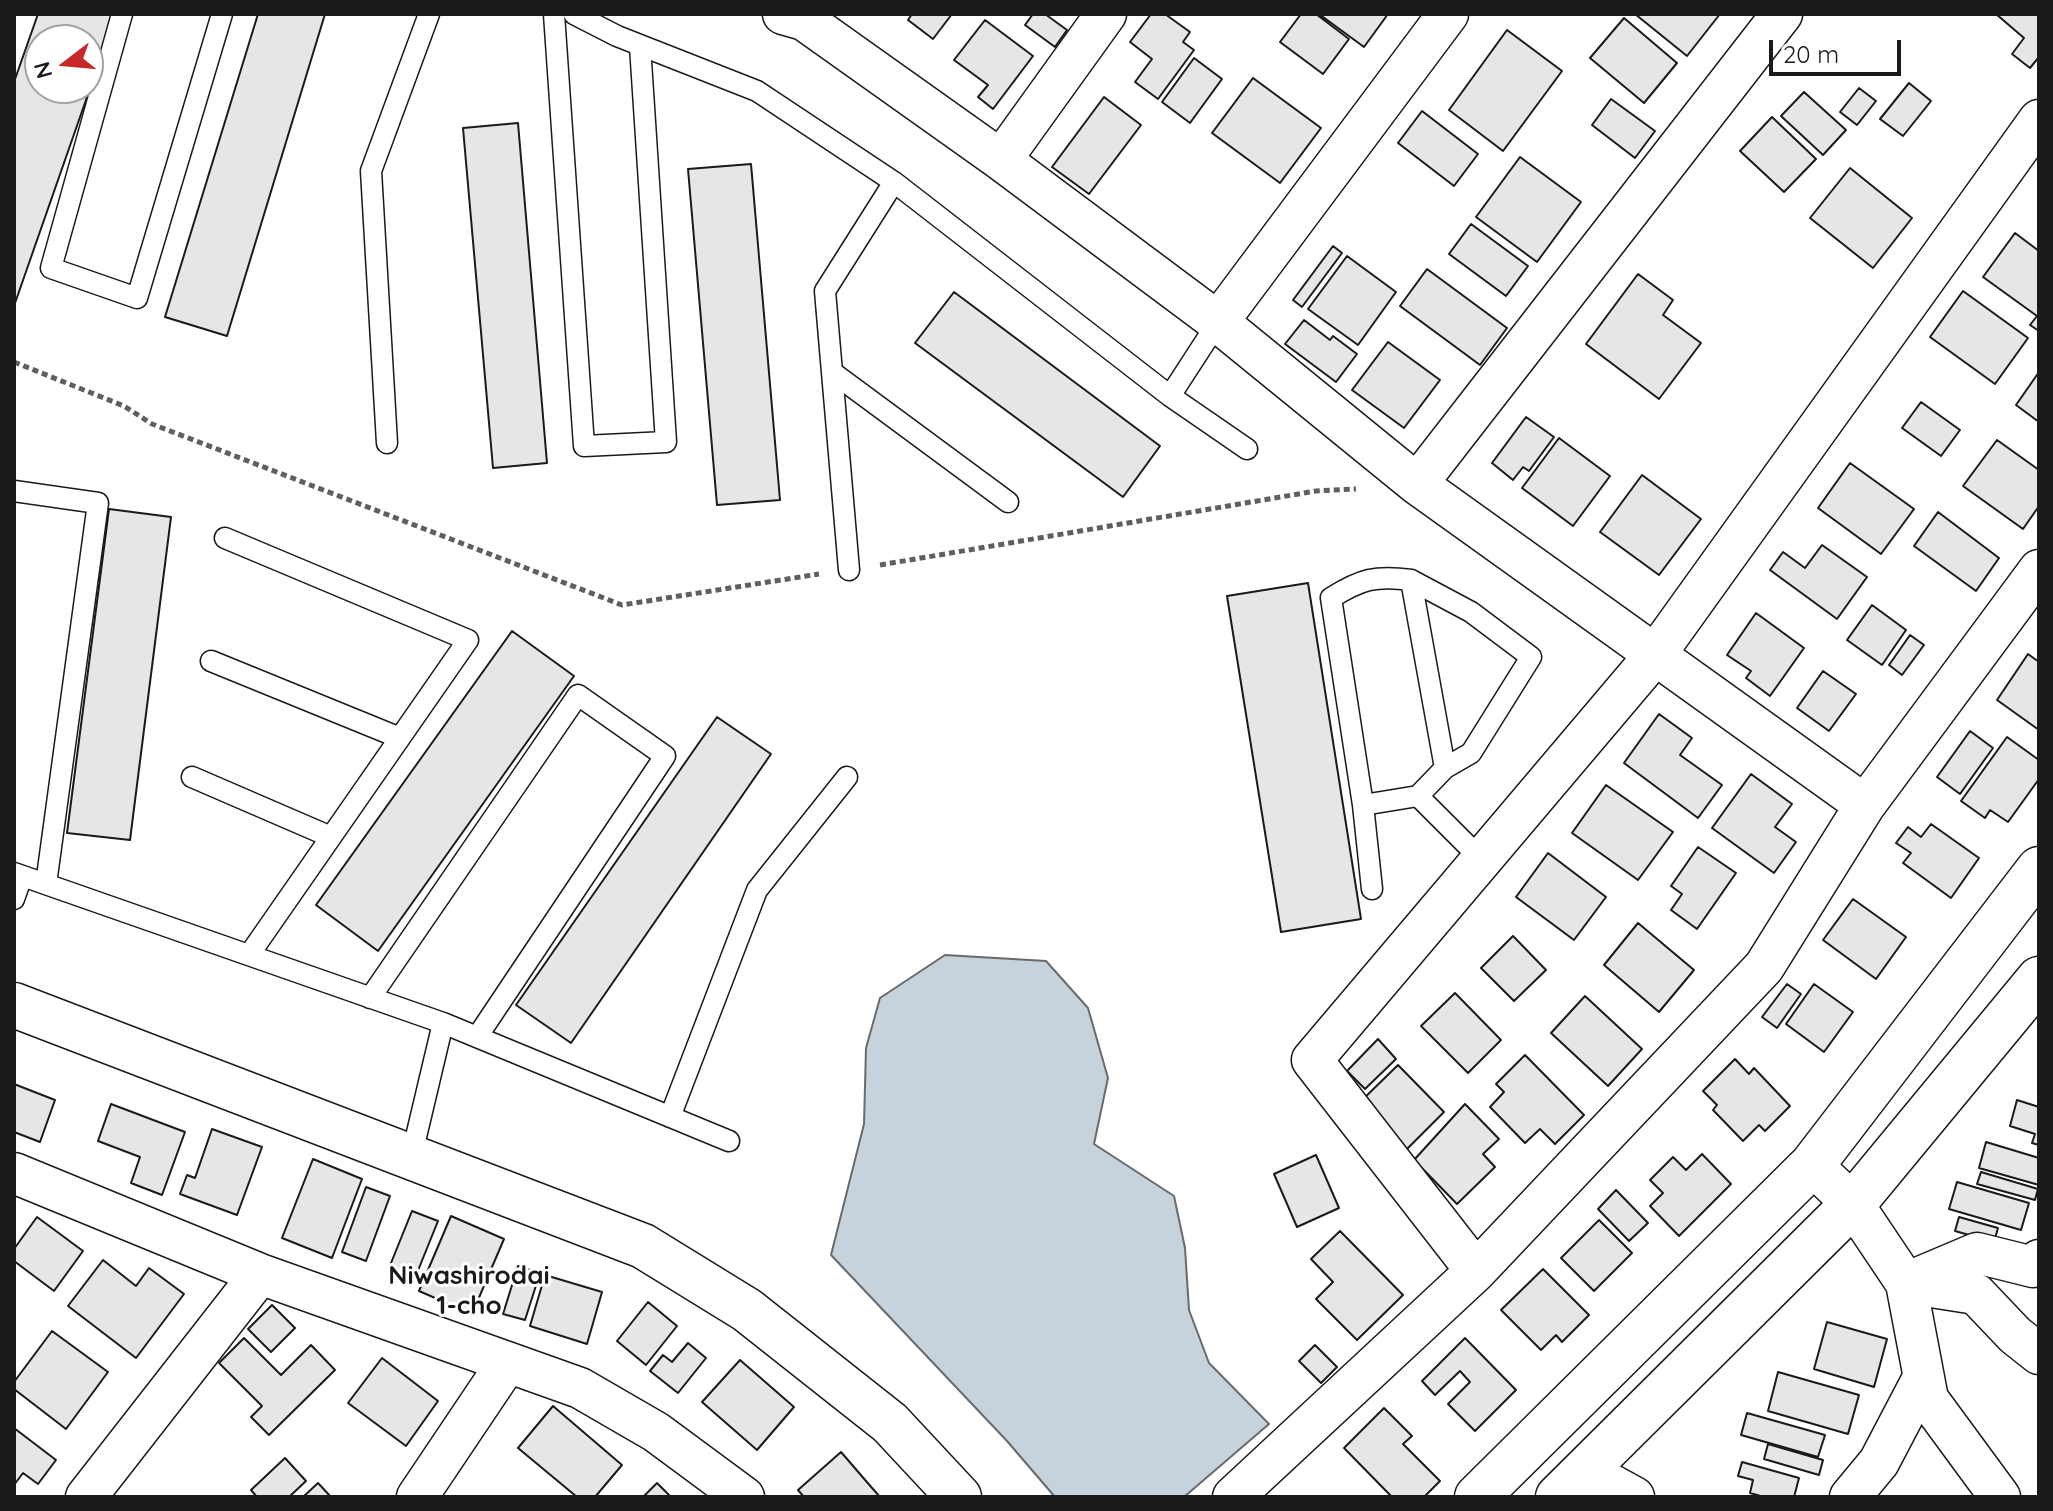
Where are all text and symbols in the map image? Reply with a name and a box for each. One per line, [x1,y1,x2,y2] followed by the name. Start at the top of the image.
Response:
[24,24,104,104] north arrow
[1773,24,1905,74] scale bar
[1783,39,1839,69] text: 20 m
[27,58,59,82] text: N
[388,1260,550,1322] district label: Niwashirodai 1-cho

